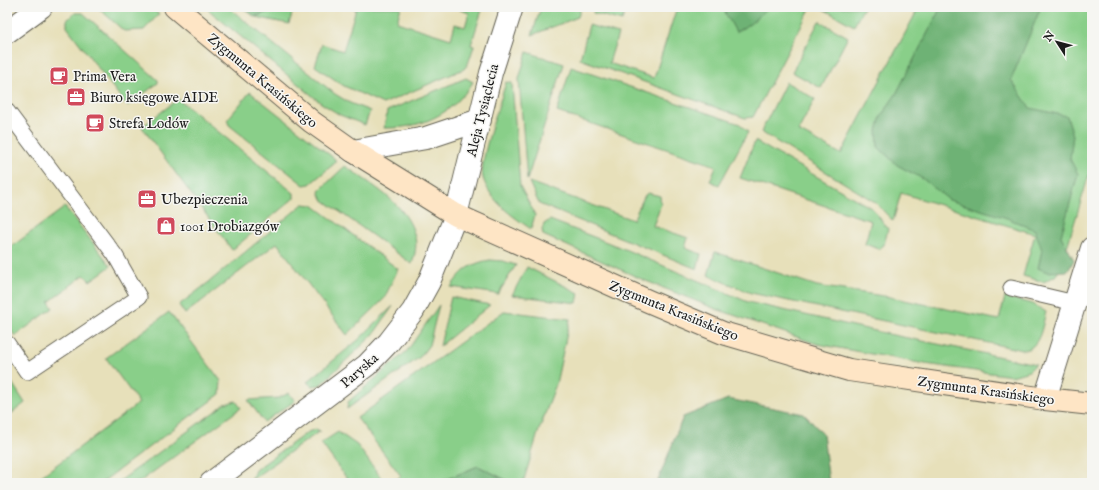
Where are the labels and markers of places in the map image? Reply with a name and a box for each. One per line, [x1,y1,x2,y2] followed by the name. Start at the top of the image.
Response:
[48,65,70,87] cafe icon: Prima Vera
[73,68,137,86] place label: Prima Vera
[65,86,87,108] office icon: Biuro księgowe AIDE
[90,89,219,107] place label: Biuro księgowe AIDE
[84,112,106,134] cafe icon: Strefa Lodów
[109,115,189,133] place label: Strefa Lodów
[136,188,158,210] office icon: Ubezpieczenia
[161,191,248,209] place label: Ubezpieczenia
[155,215,177,237] shop icon: 1001 Drobiazgów
[180,218,280,236] place label: 1001 Drobiazgów

